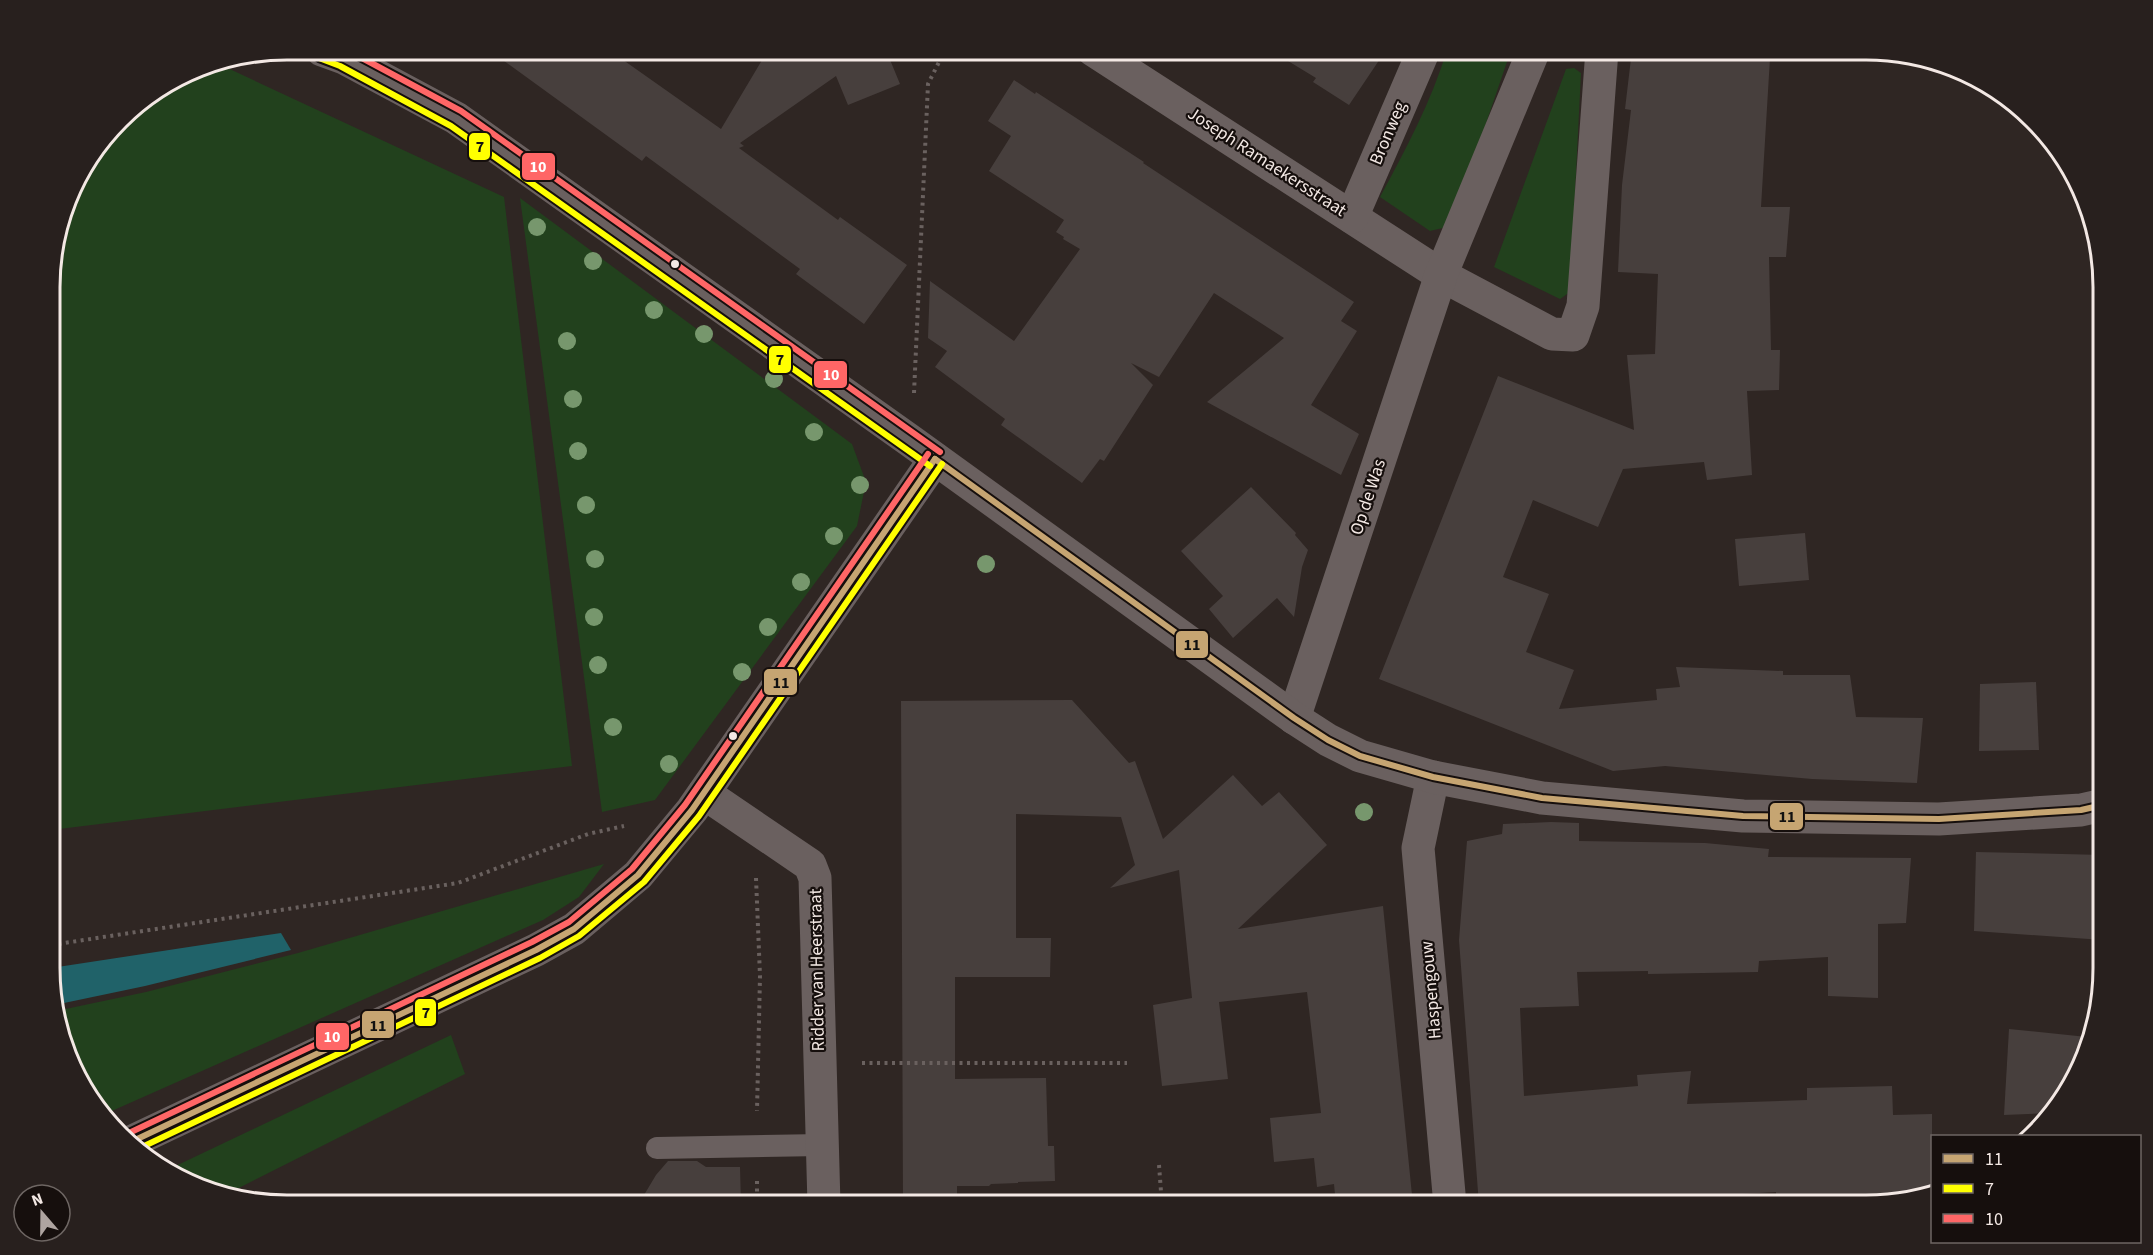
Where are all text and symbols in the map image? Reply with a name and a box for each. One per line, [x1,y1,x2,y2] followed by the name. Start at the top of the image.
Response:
[1363,97,1413,169] street label: Bronweg
[1183,101,1351,223] street label: Joseph Ramaekersstraat
[468,132,491,161] line badge: 7
[476,136,484,158] text: 7
[521,152,556,181] line badge: 10
[530,156,546,178] text: 10
[669,258,681,270] unlabelled marker
[768,345,792,374] line badge: 7
[776,349,784,371] text: 7
[813,360,848,389] line badge: 10
[823,364,839,386] text: 10
[1344,456,1392,538] street label: Op de Was
[1175,630,1209,659] line badge: 11
[1184,634,1200,656] text: 11
[763,668,798,696] line badge: 11
[773,672,789,694] text: 11
[727,730,739,742] unlabelled marker
[1769,802,1804,831] line badge: 11
[1779,806,1795,828] text: 11
[803,888,831,1052] street label: Ridder van Heerstraat
[1414,940,1448,1040] street label: Haspengouw
[414,998,437,1027] line badge: 7
[422,1002,430,1024] text: 7
[361,1010,395,1039] line badge: 11
[370,1015,386,1037] text: 11
[315,1022,350,1051] line badge: 10
[324,1026,340,1048] text: 10
[1931,1135,2141,1243] legend
[1985,1147,2003,1172] text: 11
[1985,1177,1994,1202] text: 7
[12,1183,72,1243] north arrow
[28,1188,46,1212] text: N
[1985,1207,2003,1232] text: 10

